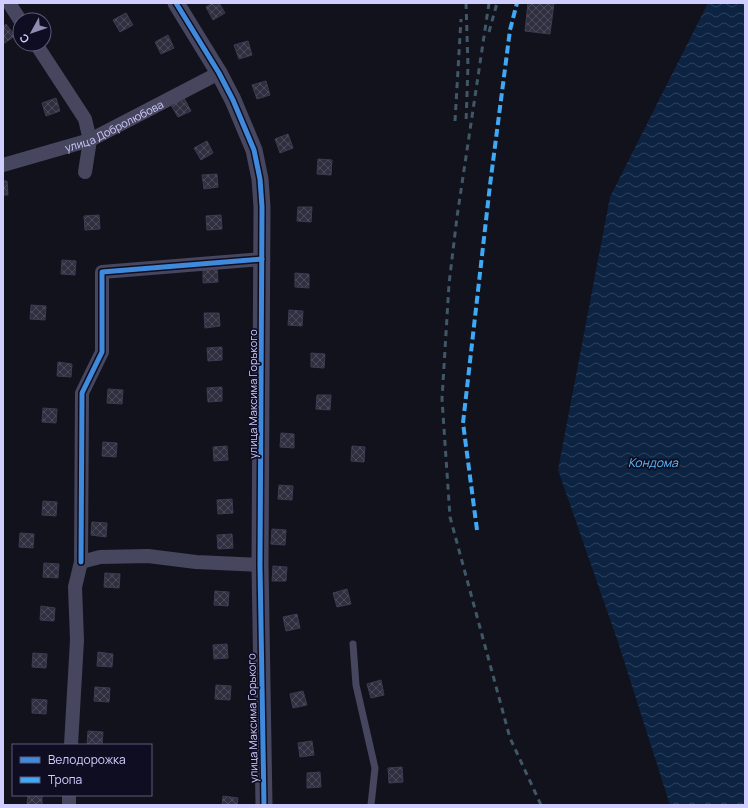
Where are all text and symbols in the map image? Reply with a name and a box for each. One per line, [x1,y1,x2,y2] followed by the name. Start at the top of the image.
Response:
[12,12,52,52] north arrow
[16,31,32,47] text: С
[63,96,166,154] street label: улица Добролюбова
[245,329,260,459] street label: улица Максима Горького
[628,454,679,471] water label: Кондома
[243,653,261,783] street label: улица Максима Горького
[12,744,152,796] legend
[48,751,126,768] text: Велодорожка
[48,771,82,788] text: Тропа

